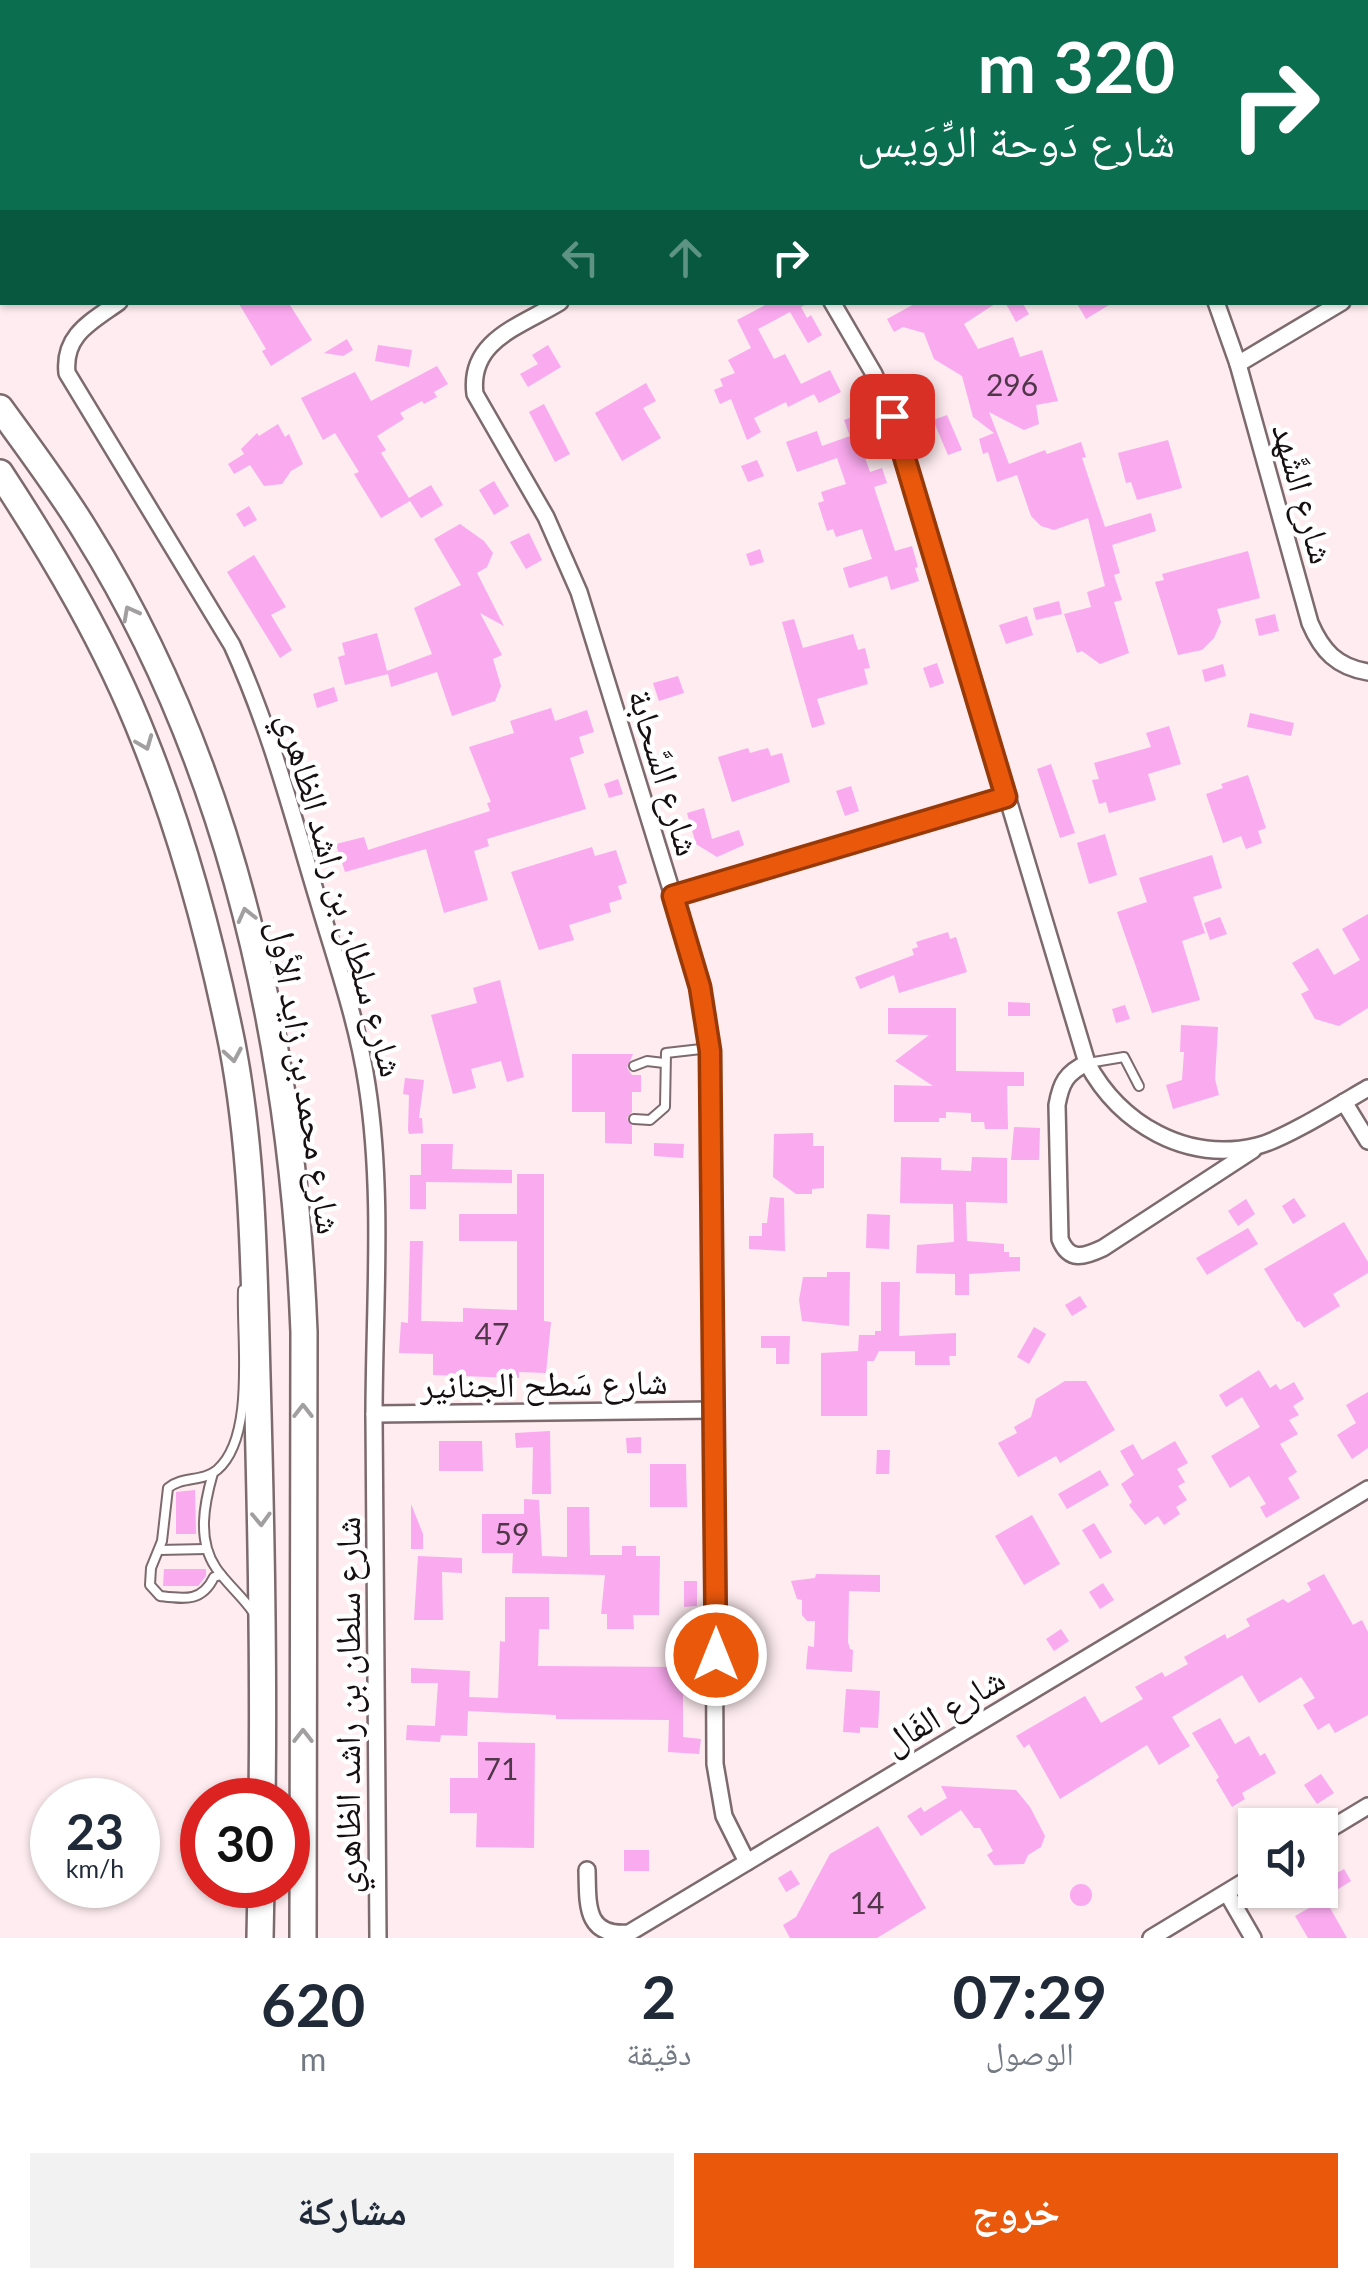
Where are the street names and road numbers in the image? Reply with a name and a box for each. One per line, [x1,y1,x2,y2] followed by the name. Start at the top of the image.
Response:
[1262,418,1345,569] street label: شارع الشَّهد
[618,684,711,861] street label: شارع السَّحابة
[262,707,415,1083] street label: شارع سلطان بن راشد الظاهري
[259,917,353,1237] street label: شارع محمد بن زايد الأول
[419,1359,668,1408] street label: شارع سَطح الجنانير
[325,1516,376,1894] street label: شارع سلطان بن راشد الظاهري
[875,1656,1013,1764] street label: شارع الفَال

